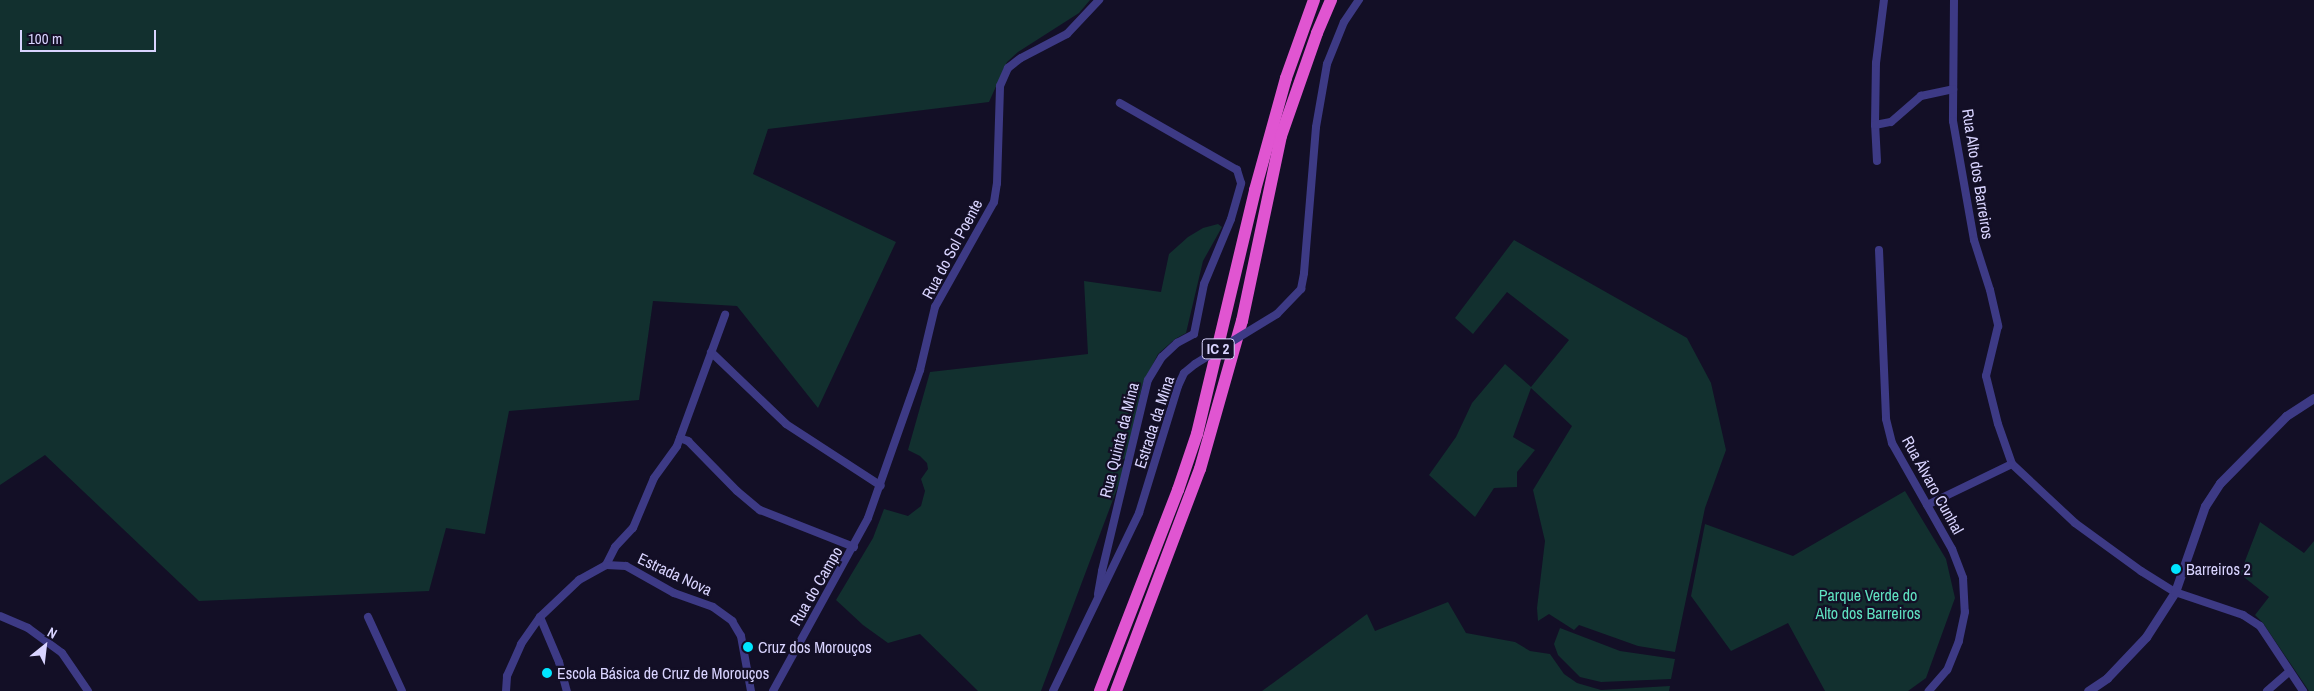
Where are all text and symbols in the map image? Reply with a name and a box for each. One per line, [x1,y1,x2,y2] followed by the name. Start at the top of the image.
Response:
[22,20,159,52] scale bar
[28,28,62,49] text: 100 m
[1958,107,1998,241] street label: Rua Alto dos Barreiros
[918,196,986,302] street label: Rua do Sol Poente
[1200,336,1236,362] road number: IC 2
[1130,373,1178,471] street label: Estrada da Mina
[1095,380,1143,500] street label: Rua Quinta da Mina
[1898,432,1968,538] street label: Rua Álvaro Cunhal
[786,543,846,629] street label: Rua do Campo
[635,549,715,599] street label: Estrada Nova
[2186,559,2251,579] place label: Barreiros 2
[2170,563,2182,575] marker: Barreiros 2
[1815,585,1921,623] park label: Parque Verde do Alto dos Barreiros
[20,621,70,671] north arrow
[44,623,60,643] text: N
[758,637,872,657] place label: Cruz dos Morouços
[742,641,754,653] marker: Cruz dos Morouços
[557,663,769,683] place label: Escola Básica de Cruz de Morouços
[541,667,553,679] marker: Escola Básica de Cruz de Morouços

